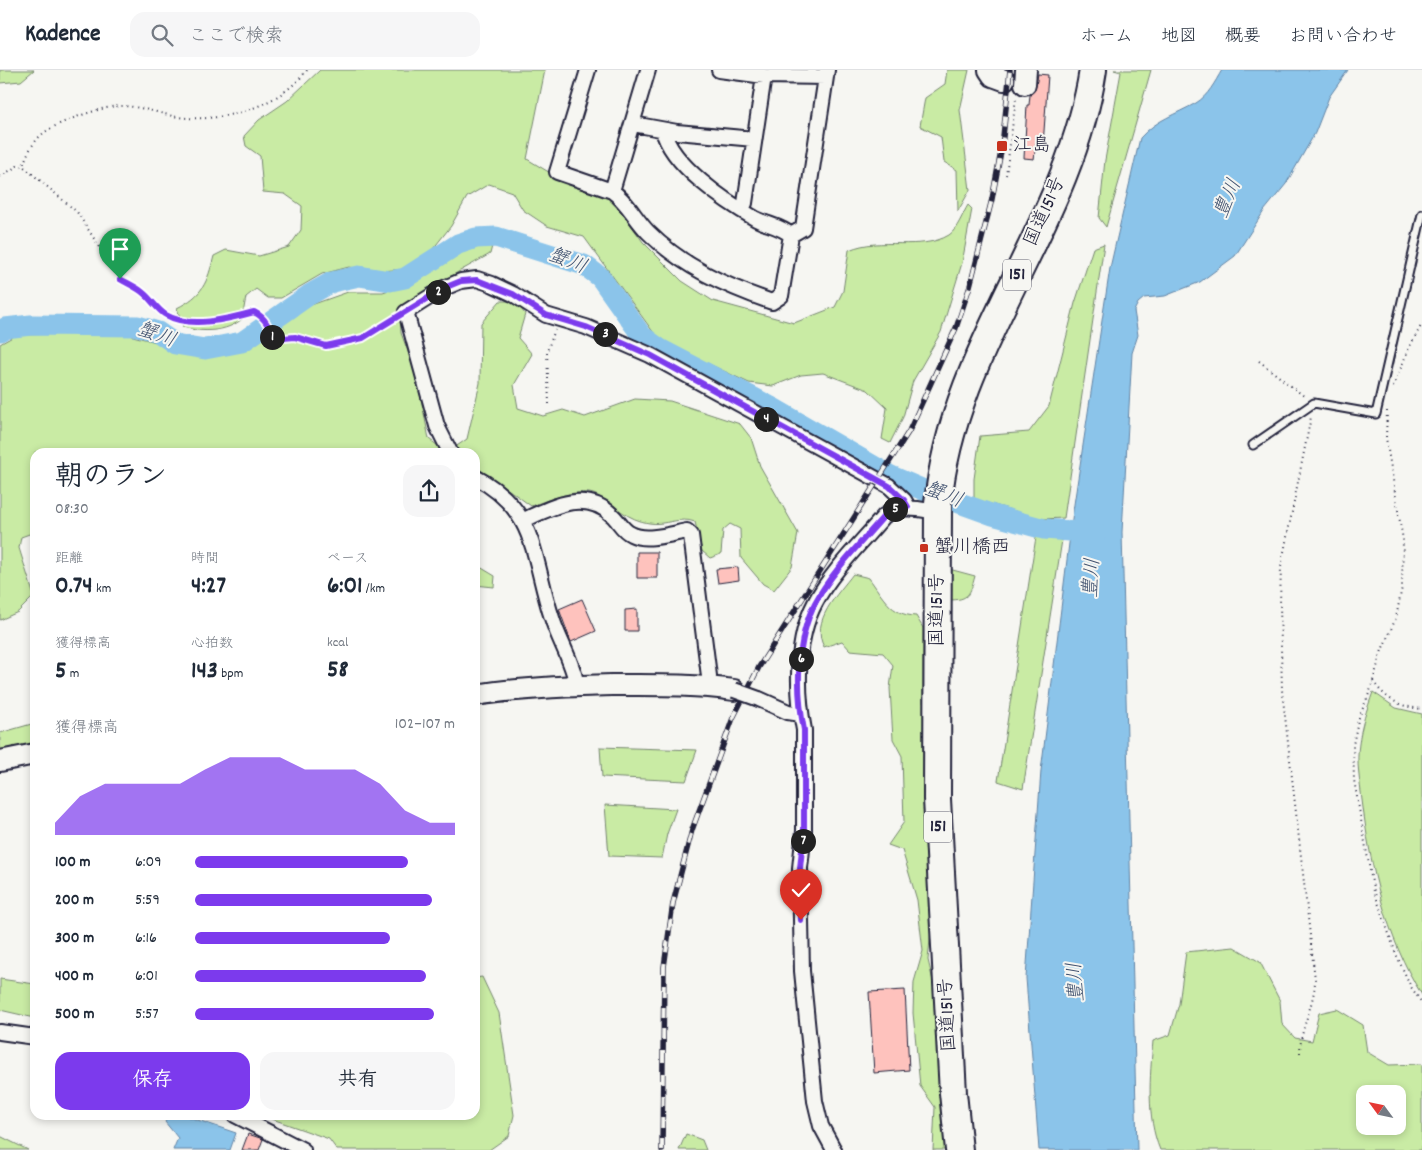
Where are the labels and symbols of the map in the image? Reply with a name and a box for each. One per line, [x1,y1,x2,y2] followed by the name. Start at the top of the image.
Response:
[1013,133,1051,160] place label: 江島
[995,139,1009,153] marker: 江島
[1019,173,1073,251] street label: 国道151号
[1208,175,1250,223] water label: 豊川
[99,228,141,279] pin
[543,242,591,282] water label: 蟹川
[1003,260,1031,290] road number: 151
[426,280,450,304] pin: 2
[132,316,180,356] water label: 蟹川
[592,322,618,346] pin: 3
[260,324,284,350] pin: 1
[754,406,778,432] pin: 4
[919,476,967,516] water label: 蟹川
[882,496,908,522] pin: 5
[934,535,1010,562] place label: 蟹川橋西
[918,542,930,554] marker: 蟹川橋西
[1078,557,1108,599] water label: 豊川
[925,573,952,647] street label: 国道151号
[788,646,814,672] pin: 6
[924,812,952,842] road number: 151
[790,828,816,854] pin: 7
[780,869,822,920] pin
[1062,961,1092,1003] water label: 豊川
[934,977,964,1053] street label: 国道151号
[1356,1085,1406,1135] north arrow

